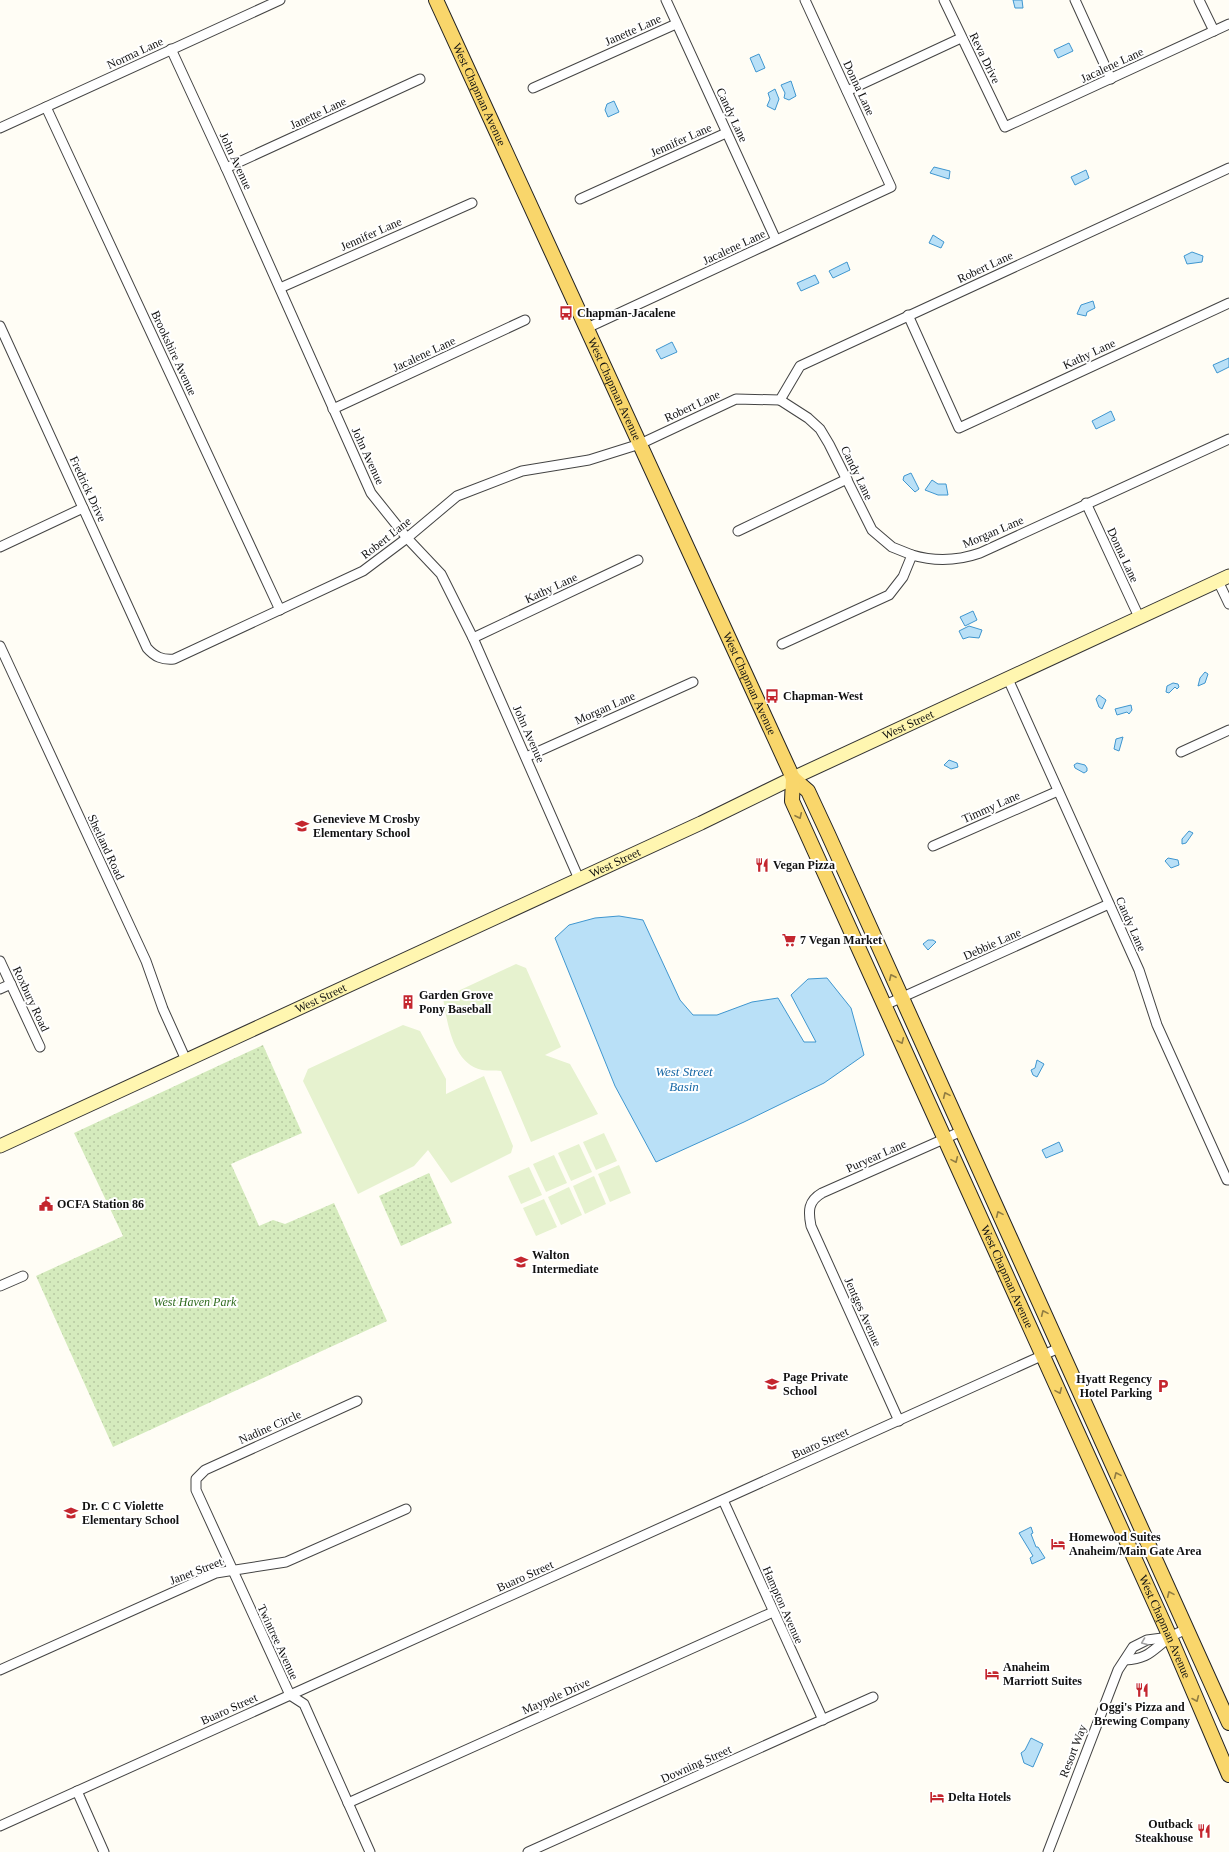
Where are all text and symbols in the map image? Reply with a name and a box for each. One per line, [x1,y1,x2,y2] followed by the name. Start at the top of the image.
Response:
[603,11,663,49] street label: Janette Lane
[967,30,1003,86] street label: Reva Drive
[105,34,165,72] street label: Norma Lane
[450,41,509,148] street label: West Chapman Avenue
[1078,44,1146,86] street label: Jacalene Lane
[840,58,878,118] street label: Donna Lane
[713,86,751,144] street label: Candy Lane
[288,94,348,132] street label: Janette Lane
[648,120,714,160] street label: Jennifer Lane
[217,130,255,192] street label: John Avenue
[338,214,404,254] street label: Jennifer Lane
[700,226,768,268] street label: Jacalene Lane
[955,248,1015,286] street label: Robert Lane
[558,305,574,321] bus stop icon: Chapman-Jacalene
[577,306,676,320] place label: Chapman-Jacalene
[148,308,200,398] street label: Brookshire Avenue
[390,333,458,375] street label: Jacalene Lane
[585,335,644,443] street label: West Chapman Avenue
[1061,336,1117,372] street label: Kathy Lane
[662,387,722,425] street label: Robert Lane
[349,425,387,487] street label: John Avenue
[838,444,876,502] street label: Candy Lane
[67,454,109,524] street label: Fredrick Drive
[960,513,1026,551] street label: Morgan Lane
[358,514,414,562] street label: Robert Lane
[1104,525,1142,585] street label: Donna Lane
[523,570,579,606] street label: Kathy Lane
[720,630,779,737] street label: West Chapman Avenue
[573,688,637,728] street label: Morgan Lane
[764,688,780,704] bus stop icon: Chapman-West
[783,689,863,703] place label: Chapman-West
[510,703,548,765] street label: John Avenue
[880,707,936,743] street label: West Street
[960,788,1022,826] street label: Timmy Lane
[794,811,802,819] one-way arrow
[85,812,127,882] street label: Shetland Road
[313,812,420,840] place label: Genevieve M Crosby Elementary School
[294,818,310,834] school or university icon: Genevieve M Crosby Elementary School
[587,845,643,881] street label: West Street
[754,857,770,873] restaurant icon: Vegan Pizza
[773,858,835,872] place label: Vegan Pizza
[1113,895,1149,953] street label: Candy Lane
[961,925,1023,963] street label: Debbie Lane
[781,932,797,948] supermarket icon: 7 Vegan Market
[800,933,882,947] place label: 7 Vegan Market
[10,964,52,1034] street label: Roxbury Road
[889,973,897,981] one-way arrow
[293,980,349,1016] street label: West Street
[419,988,494,1016] place label: Garden Grove Pony Baseball
[400,994,416,1010] building icon: Garden Grove Pony Baseball
[896,1037,904,1044] one-way arrow
[655,1064,713,1094] water label: West Street Basin
[943,1092,951,1100] one-way arrow
[844,1137,908,1175] street label: Puryear Lane
[950,1156,958,1163] one-way arrow
[38,1196,54,1212] public building icon: OCFA Station 86
[57,1197,144,1211] place label: OCFA Station 86
[996,1211,1004,1218] one-way arrow
[978,1223,1036,1330] street label: West Chapman Avenue
[532,1248,599,1276] place label: Walton Intermediate
[513,1254,529,1270] school or university icon: Walton Intermediate
[842,1275,884,1349] street label: Jentges Avenue
[154,1295,237,1309] park label: West Haven Park
[1040,1309,1048,1316] one-way arrow
[783,1370,849,1398] place label: Page Private School
[1076,1372,1152,1400] place label: Hyatt Regency Hotel Parking
[764,1376,780,1392] school or university icon: Page Private School
[1155,1378,1171,1394] parking icon: Hyatt Regency Hotel Parking
[1054,1387,1062,1395] one-way arrow
[237,1407,303,1447] street label: Nadine Circle
[790,1424,851,1462] street label: Buaro Street
[1114,1472,1122,1480] one-way arrow
[82,1499,180,1527] place label: Dr. C C Violette Elementary School
[63,1505,79,1521] school or university icon: Dr. C C Violette Elementary School
[1069,1530,1201,1558] place label: Homewood Suites Anaheim/Main Gate Area
[1050,1536,1066,1552] hotel icon: Homewood Suites Anaheim/Main Gate Area
[168,1554,225,1588] street label: Janet Street
[495,1557,556,1595] street label: Buaro Street
[760,1564,806,1646] street label: Hampton Avenue
[1136,1573,1194,1680] street label: West Chapman Avenue
[1167,1590,1175,1597] one-way arrow
[254,1602,302,1682] street label: Twintree Avenue
[1140,1638,1147,1646] one-way arrow
[1003,1660,1082,1688] place label: Anaheim Marriott Suites
[984,1666,1000,1682] hotel icon: Anaheim Marriott Suites
[520,1675,592,1717] street label: Maypole Drive
[1134,1682,1150,1698] restaurant icon: Oggi's Pizza and Brewing Company
[199,1690,260,1728] street label: Buaro Street
[1192,1695,1200,1702] one-way arrow
[1094,1700,1190,1728] place label: Oggi's Pizza and Brewing Company
[1056,1722,1090,1780] street label: Resort Way
[659,1742,734,1786] street label: Downing Street
[929,1789,945,1805] hotel icon: Delta Hotels
[948,1790,1011,1804] place label: Delta Hotels
[1135,1817,1194,1845] place label: Outback Steakhouse
[1196,1823,1212,1839] restaurant icon: Outback Steakhouse

